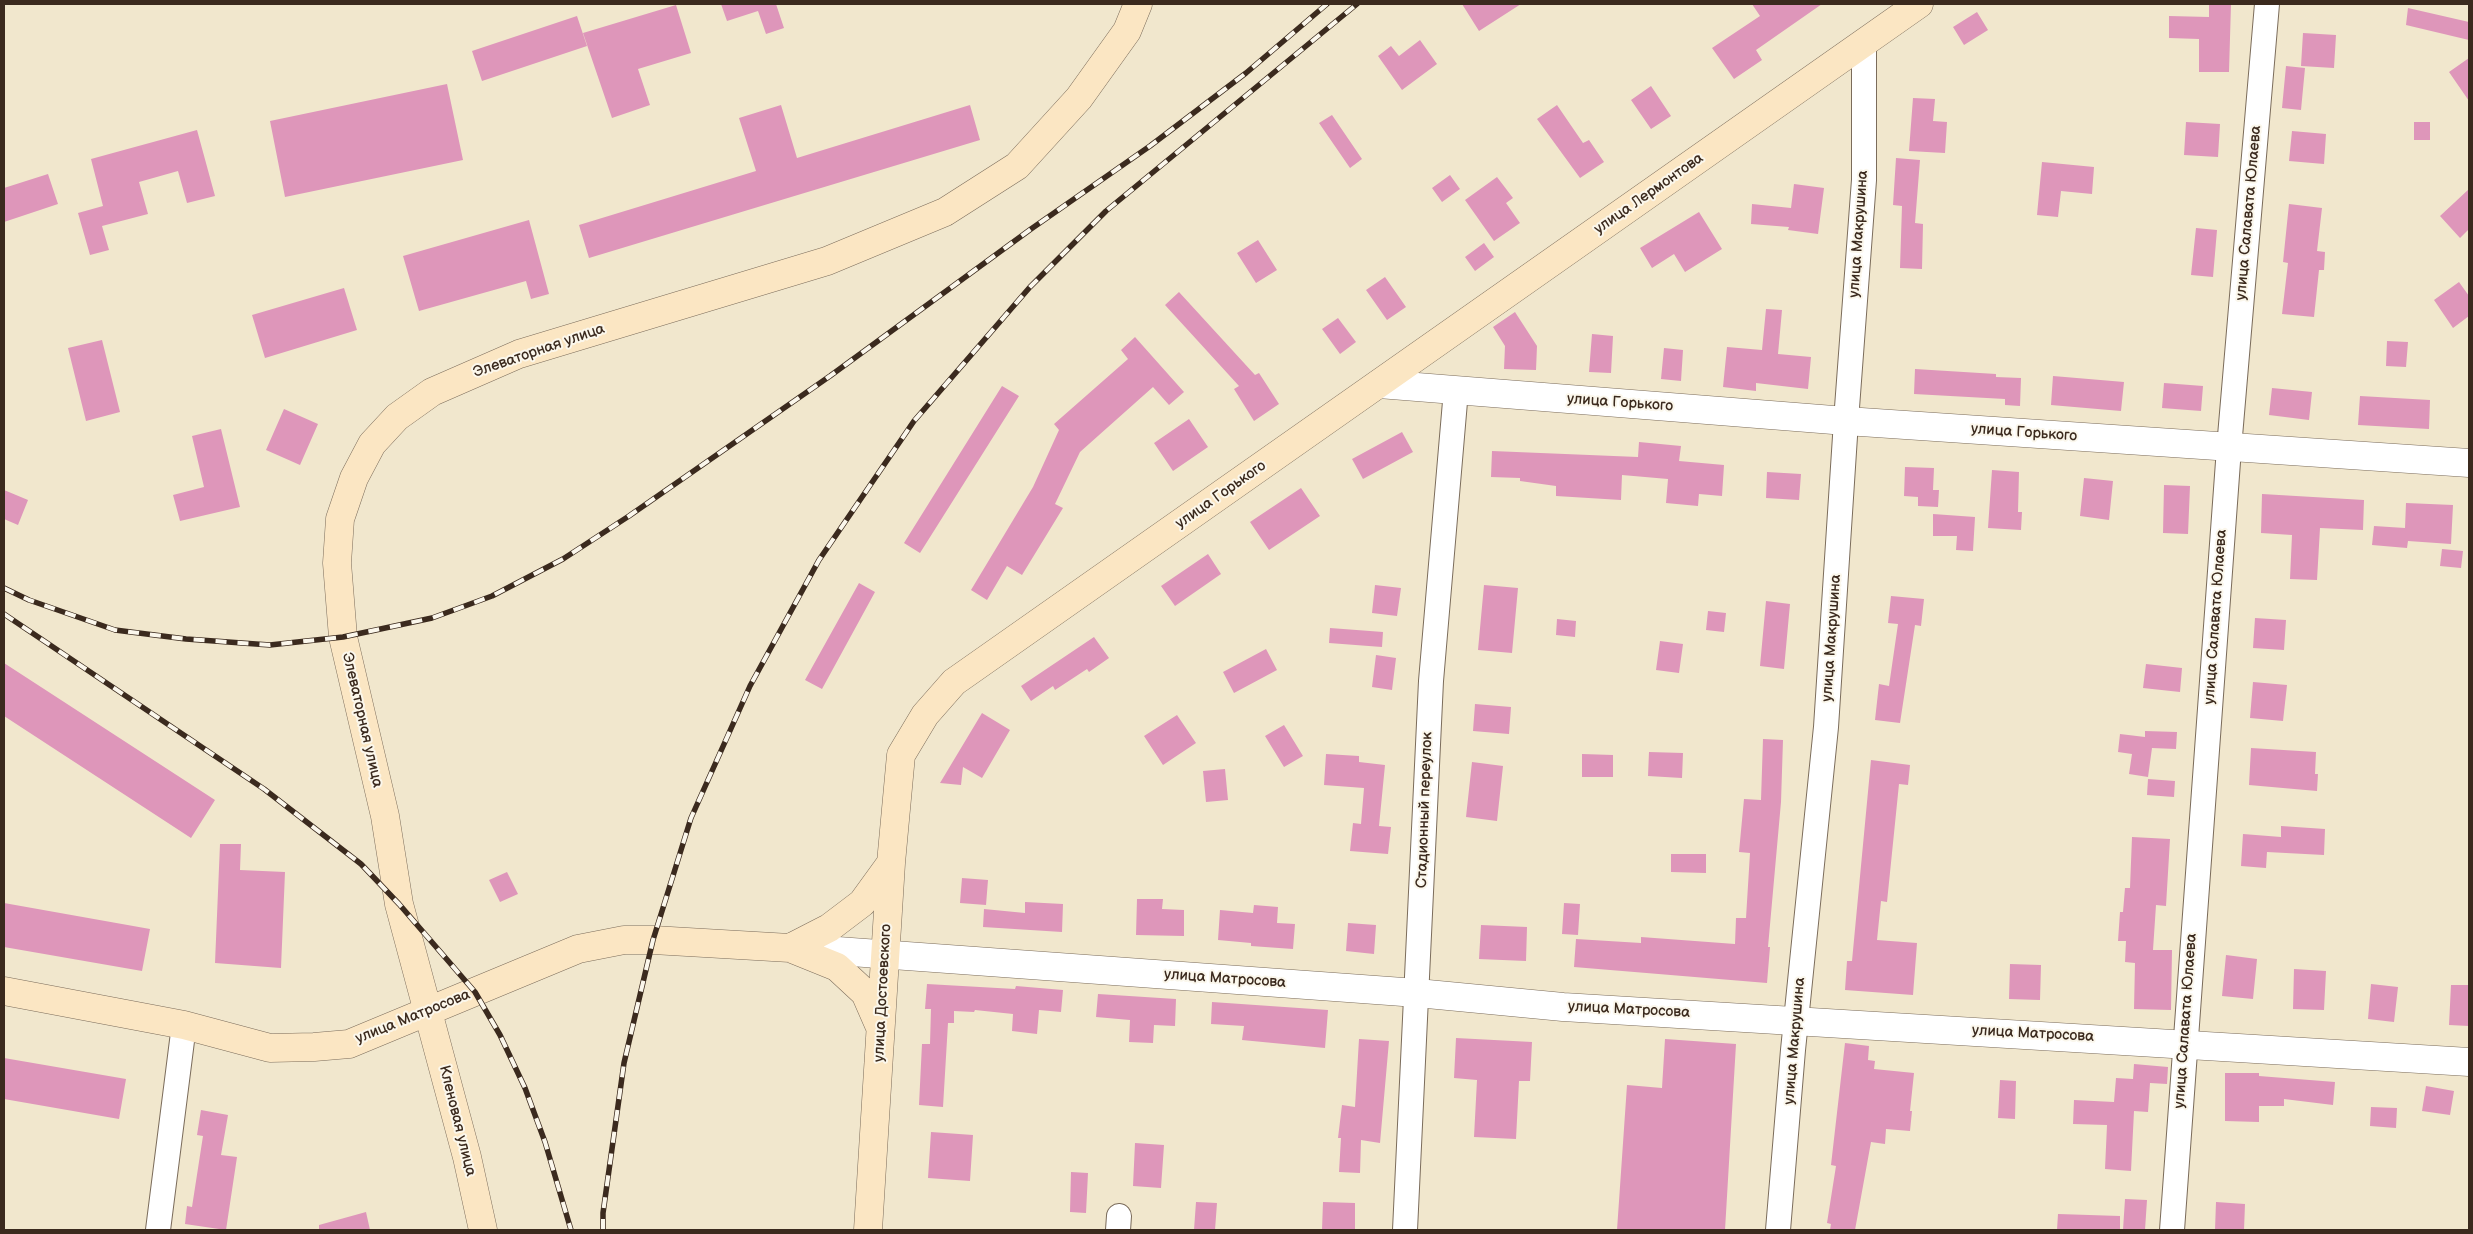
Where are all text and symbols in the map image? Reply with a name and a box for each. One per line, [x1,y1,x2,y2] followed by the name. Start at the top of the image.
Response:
[2232,125,2266,301] street label: улица Салавата Юлаева
[1591,150,1707,238] street label: улица Лермонтова
[1846,170,1872,298] street label: улица Макрушина
[471,320,607,382] street label: Элеваторная улица
[1566,390,1674,416] street label: улица Горького
[1970,420,2078,446] street label: улица Горького
[1172,457,1270,533] street label: улица Горького
[2201,529,2231,705] street label: улица Салавата Юлаева
[1819,574,1845,702] street label: улица Макрушина
[338,651,386,789] street label: Элеваторная улица
[1413,731,1437,889] street label: Стадионный переулок
[870,923,896,1063] street label: улица Достоевского
[2171,933,2201,1109] street label: улица Салавата Юлаева
[1163,966,1287,992] street label: улица Матросова
[1780,977,1810,1105] street label: улица Макрушина
[353,986,473,1048] street label: улица Матросова
[1568,998,1690,1022] street label: улица Матросова
[1972,1022,2094,1046] street label: улица Матросова
[435,1064,479,1178] street label: Кленовая улица

